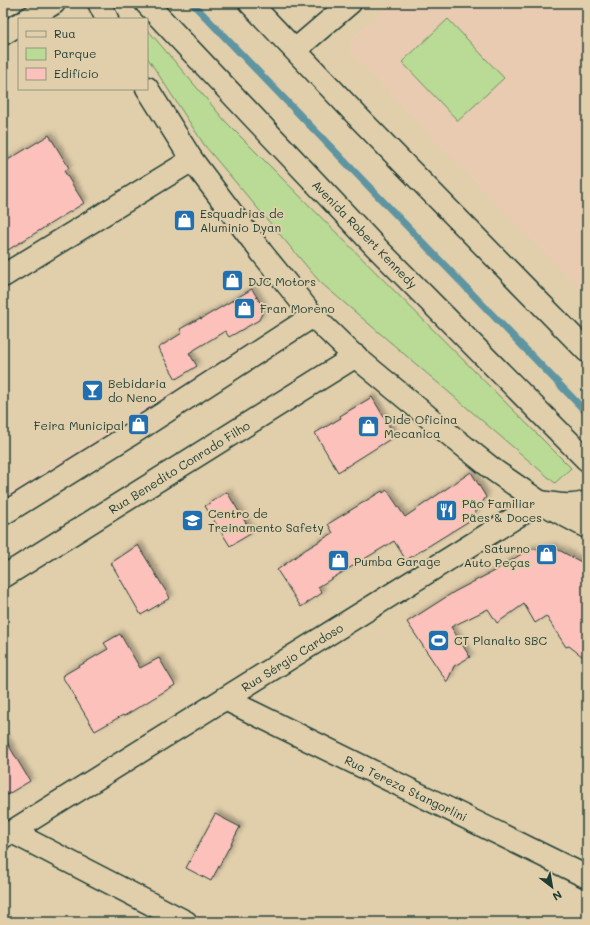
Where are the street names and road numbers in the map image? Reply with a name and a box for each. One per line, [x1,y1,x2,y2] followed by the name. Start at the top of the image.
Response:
[309,176,421,292] street label: Avenida Robert Kennedy
[105,417,253,517] street label: Rua Benedito Conrado Filho
[238,619,346,695] street label: Rua Sérgio Cardoso
[342,751,470,825] street label: Rua Tereza Stangorlini

